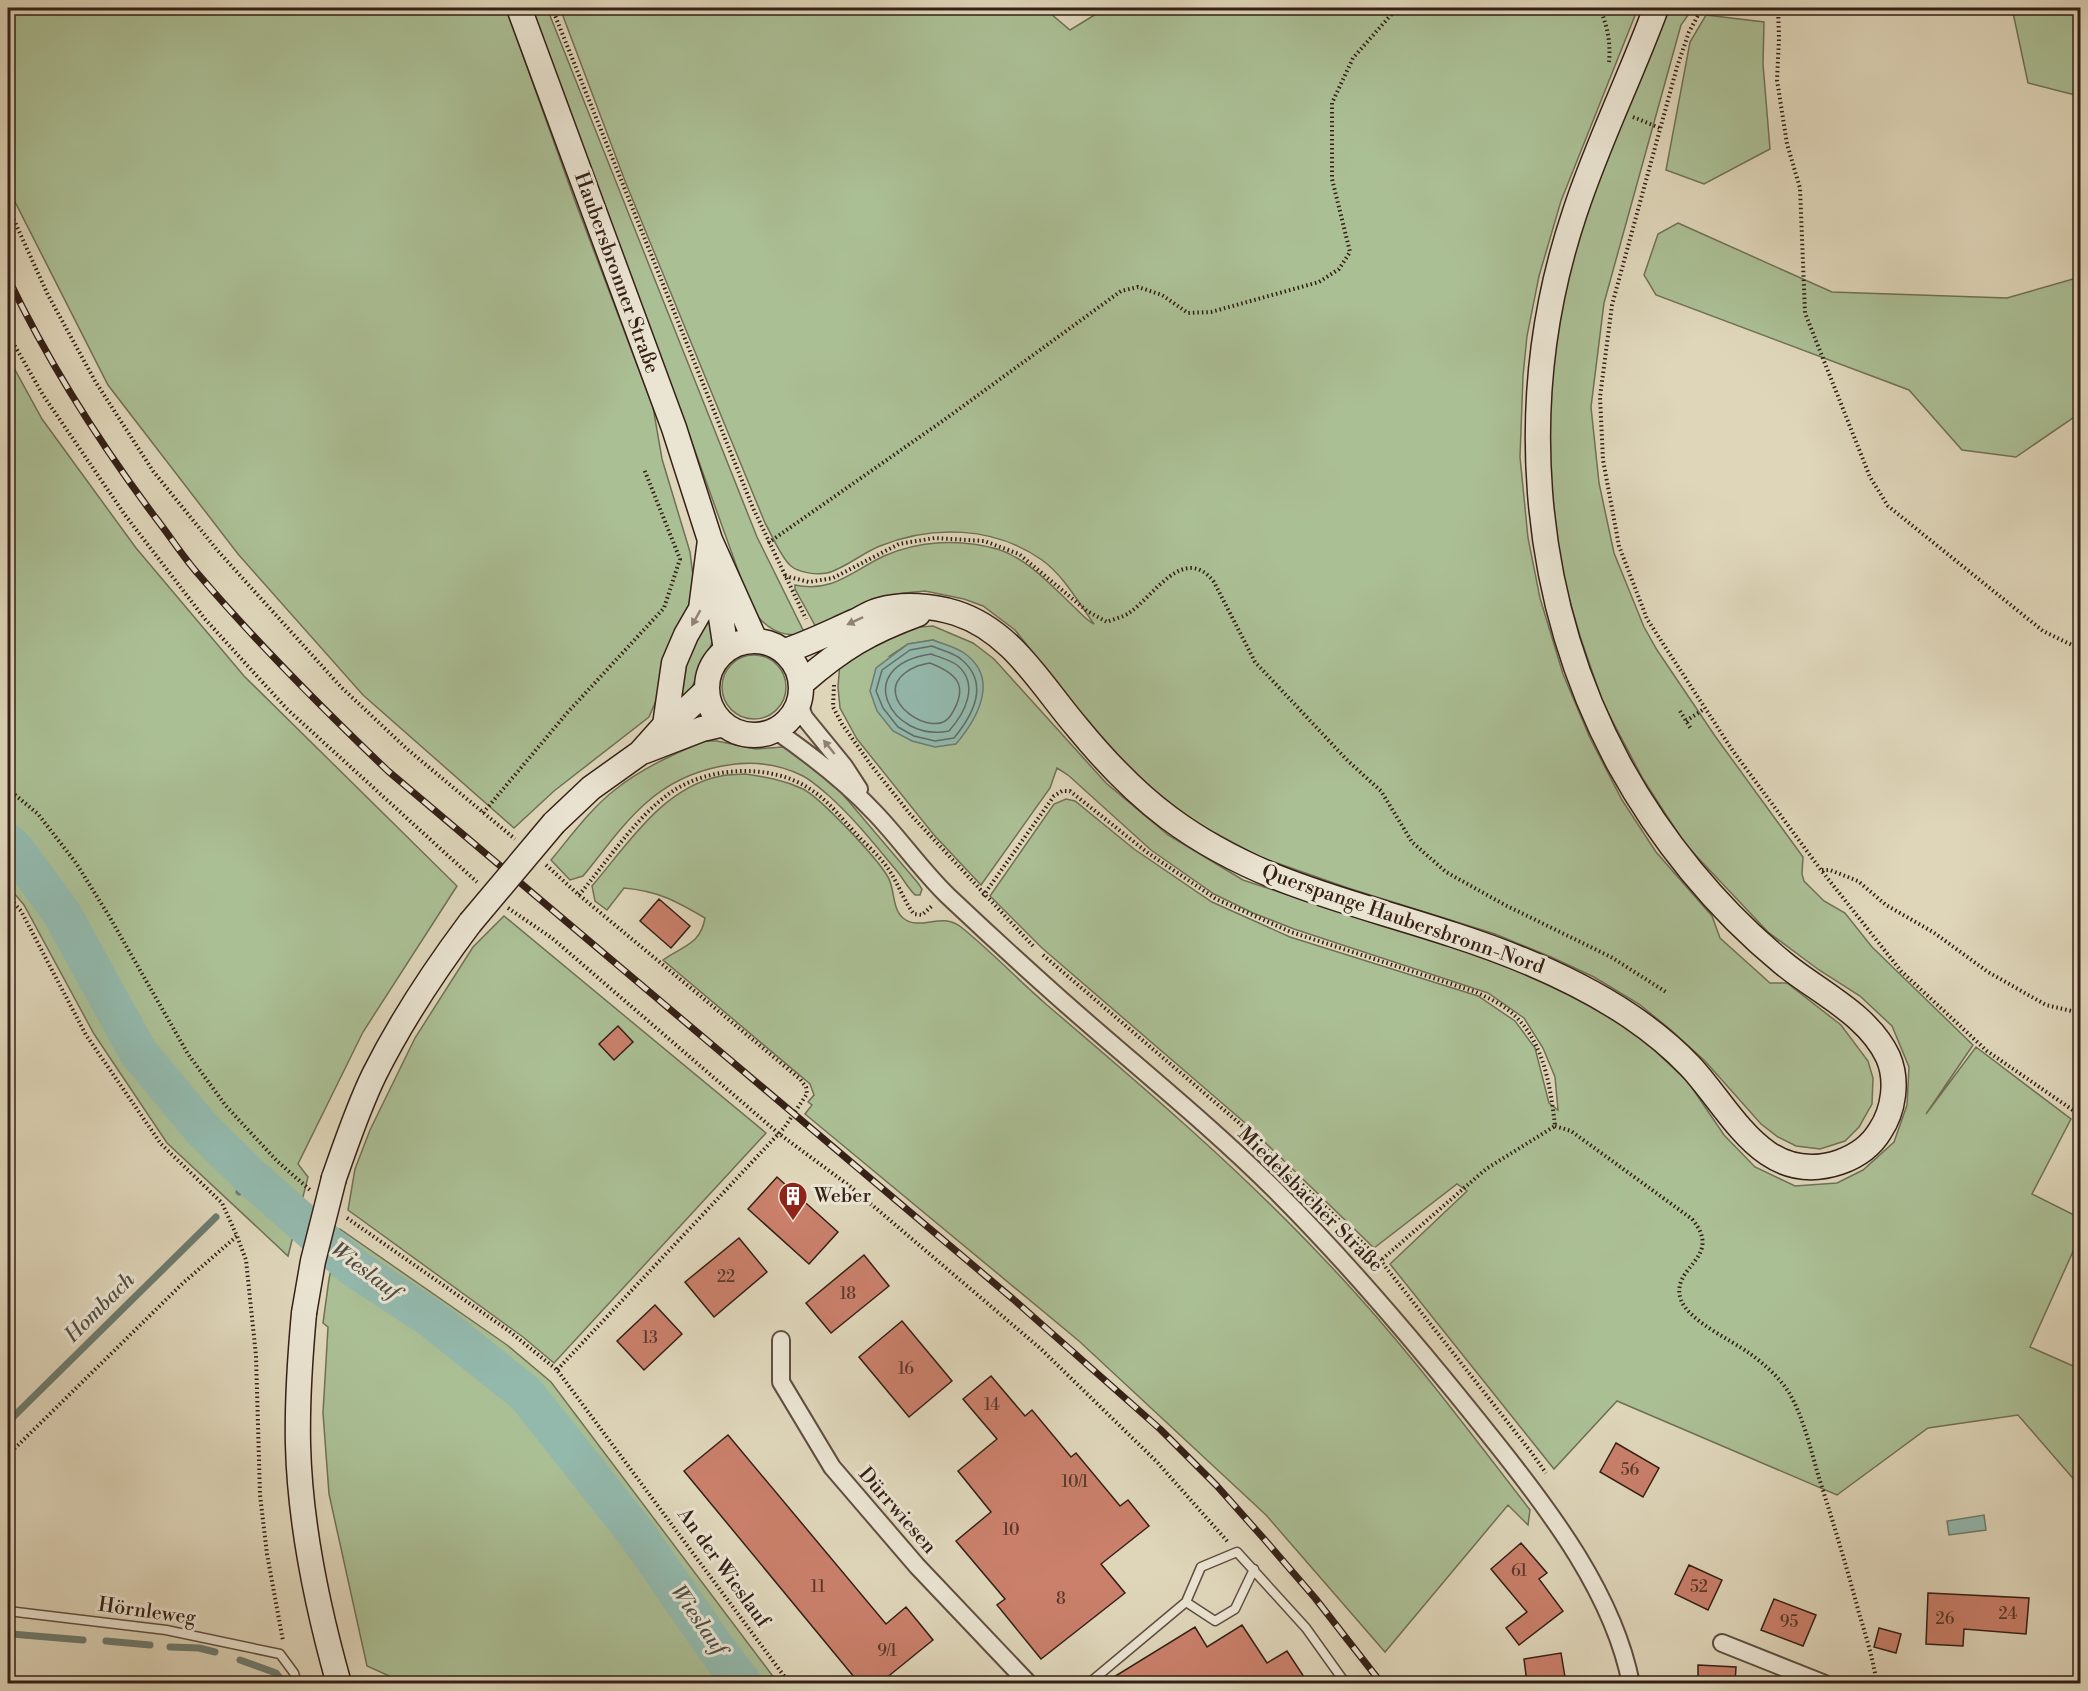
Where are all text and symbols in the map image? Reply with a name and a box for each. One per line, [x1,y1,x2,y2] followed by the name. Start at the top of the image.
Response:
[568,169,664,377] street label: Haubersbronner Straße
[691,610,701,627] one-way arrow
[846,616,864,626] one-way arrow
[822,739,835,755] one-way arrow
[1258,860,1548,980] street label: Querspange Haubersbronn-Nord
[1232,1122,1388,1278] street label: Miedelsbacher Straße
[777,1180,809,1222] building icon: Weber
[813,1184,871,1209] place label: Weber
[326,1237,409,1308] water label: Wieslauf
[59,1267,141,1349] water label: Hombach
[717,1267,735,1287] house number: 22
[840,1284,856,1304] house number: 18
[642,1328,658,1348] house number: 13
[898,1359,914,1379] house number: 16
[984,1395,1000,1415] house number: 14
[1621,1460,1640,1480] house number: 56
[853,1463,941,1559] street label: Dürrwiesen
[1062,1472,1089,1492] house number: 10/1
[672,1504,774,1632] street label: An der Wieslauf
[1003,1520,1020,1540] house number: 10
[1511,1561,1527,1581] house number: 61
[811,1577,825,1597] house number: 11
[1690,1577,1708,1597] house number: 52
[665,1580,731,1660] water label: Wieslauf
[1056,1589,1066,1609] house number: 8
[97,1593,198,1631] street label: Hörnleweg
[1999,1604,2018,1624] house number: 24
[1936,1609,1955,1629] house number: 26
[1780,1612,1798,1632] house number: 95
[877,1641,897,1661] house number: 9/1

